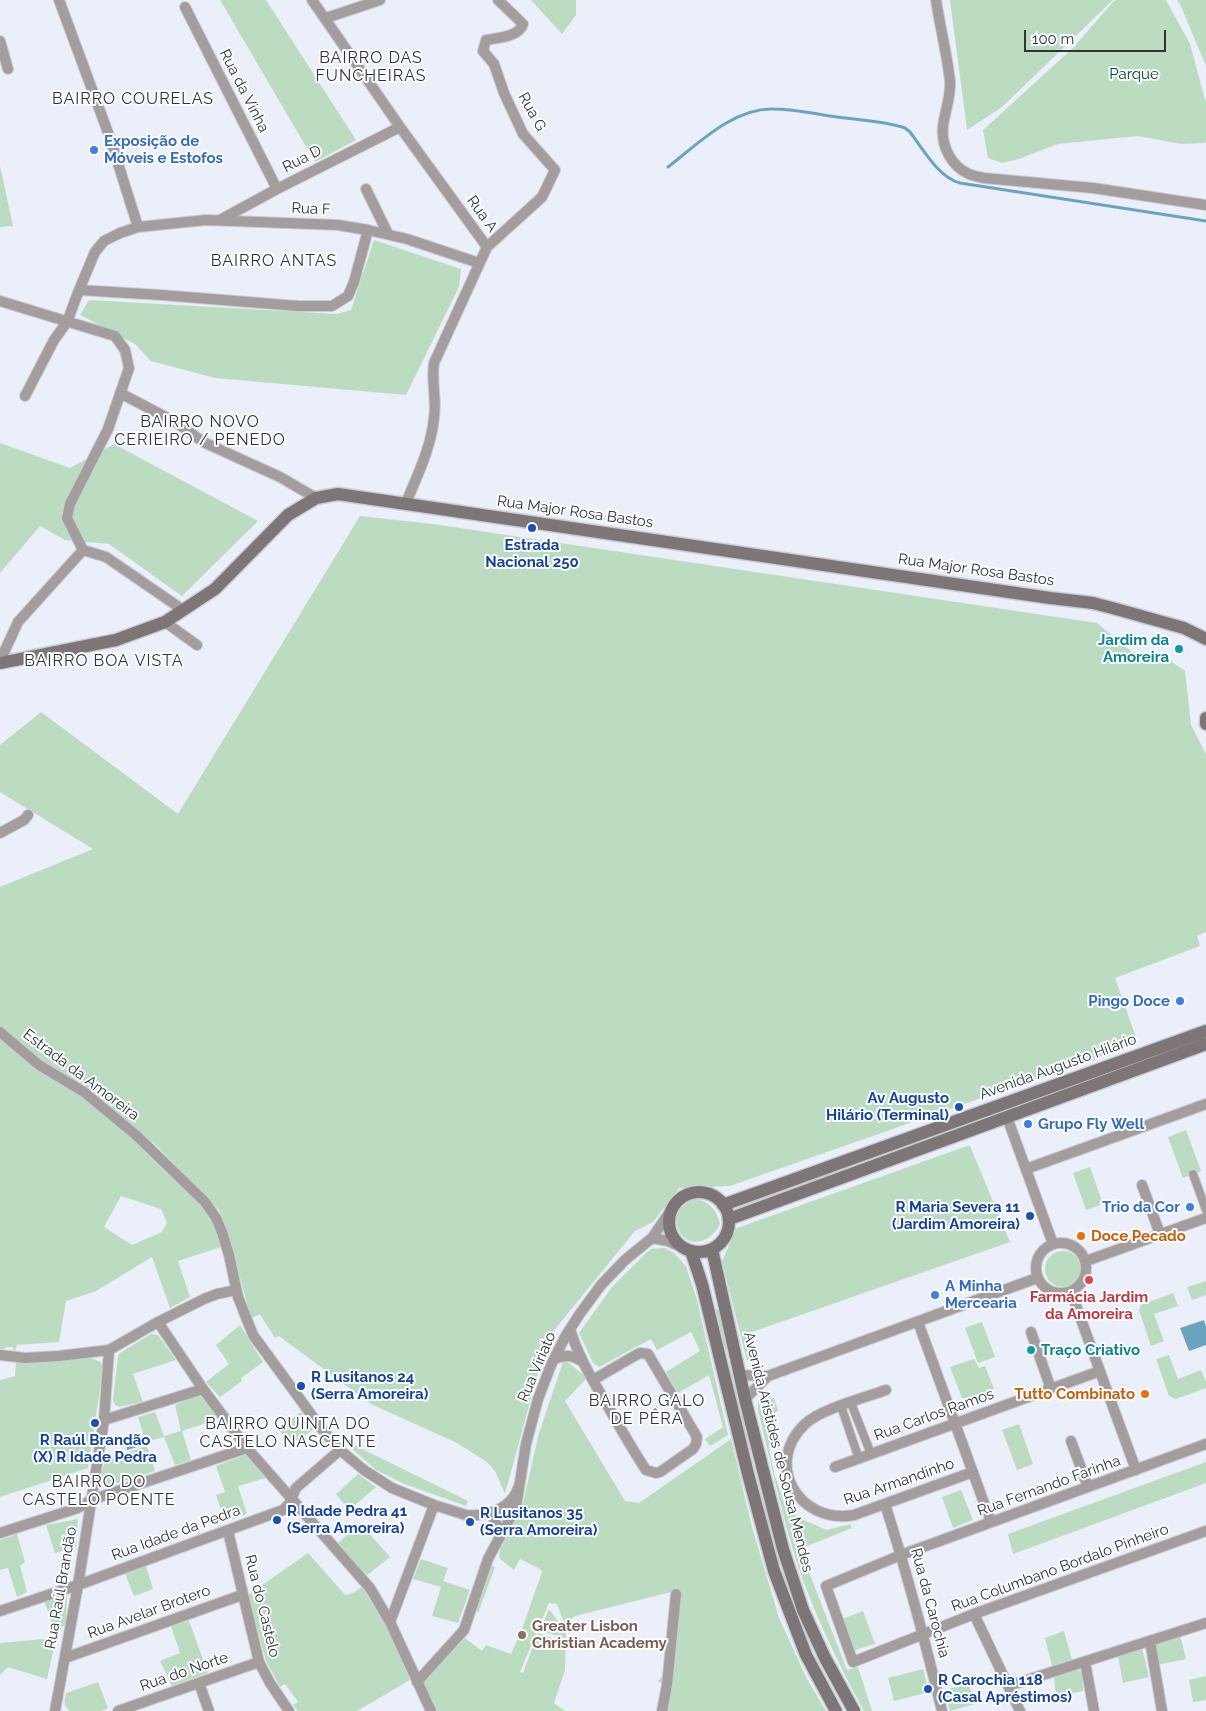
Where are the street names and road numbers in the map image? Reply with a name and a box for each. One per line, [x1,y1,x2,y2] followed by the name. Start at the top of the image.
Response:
[215,46,273,136] street label: Rua da Vinha
[514,90,550,134] street label: Rua G
[280,142,324,176] street label: Rua D
[463,192,501,236] street label: Rua A
[291,199,331,219] street label: Rua F
[496,492,654,532] street label: Rua Major Rosa Bastos
[897,550,1055,590] street label: Rua Major Rosa Bastos
[19,1025,143,1125] street label: Estrada da Amoreira
[977,1030,1139,1104] street label: Avenida Augusto Hilário
[514,1329,560,1405] street label: Rua Viriato
[739,1330,817,1574] street label: Avenida Aristides de Sousa Mendes
[872,1385,996,1445] street label: Rua Carlos Ramos
[975,1452,1123,1520] street label: Rua Fernando Farinha
[841,1455,957,1509] street label: Rua Armandinho
[109,1501,243,1565] street label: Rua Idade da Pedra
[949,1520,1171,1616] street label: Rua Columbano Bordalo Pinheiro
[41,1525,81,1651] street label: Rua Raúl Brandão
[907,1546,953,1660] street label: Rua da Carochia
[241,1553,283,1659] street label: Rua do Castelo
[85,1581,213,1643] street label: Rua Avelar Brotero
[138,1649,230,1695] street label: Rua do Norte

